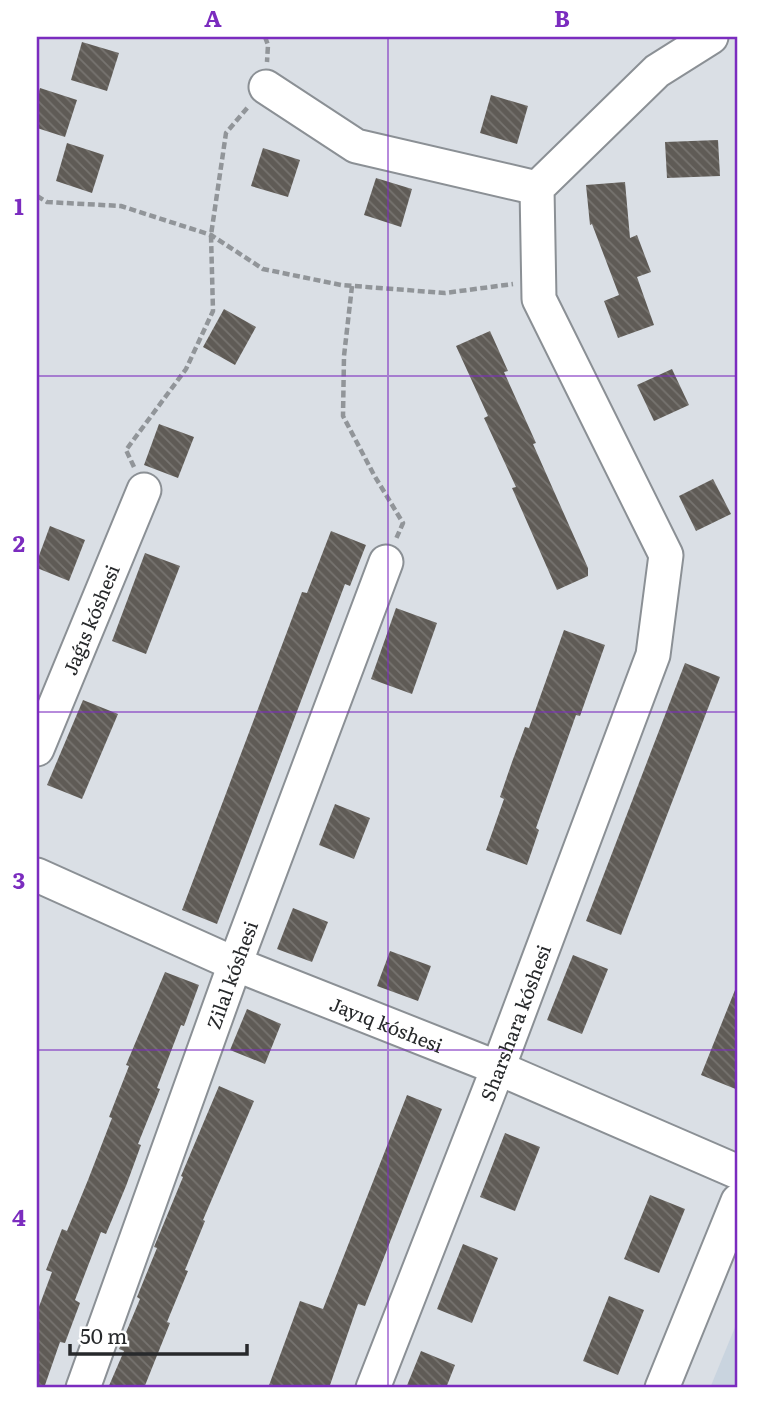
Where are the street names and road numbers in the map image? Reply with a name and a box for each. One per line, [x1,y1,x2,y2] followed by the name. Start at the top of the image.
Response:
[55,560,126,679] street label: Jaǵıs kóshesi
[199,917,264,1033] street label: Zilal kóshesi
[473,940,557,1105] street label: Sharshara kóshesi
[326,989,447,1059] street label: Jayıq kóshesi

